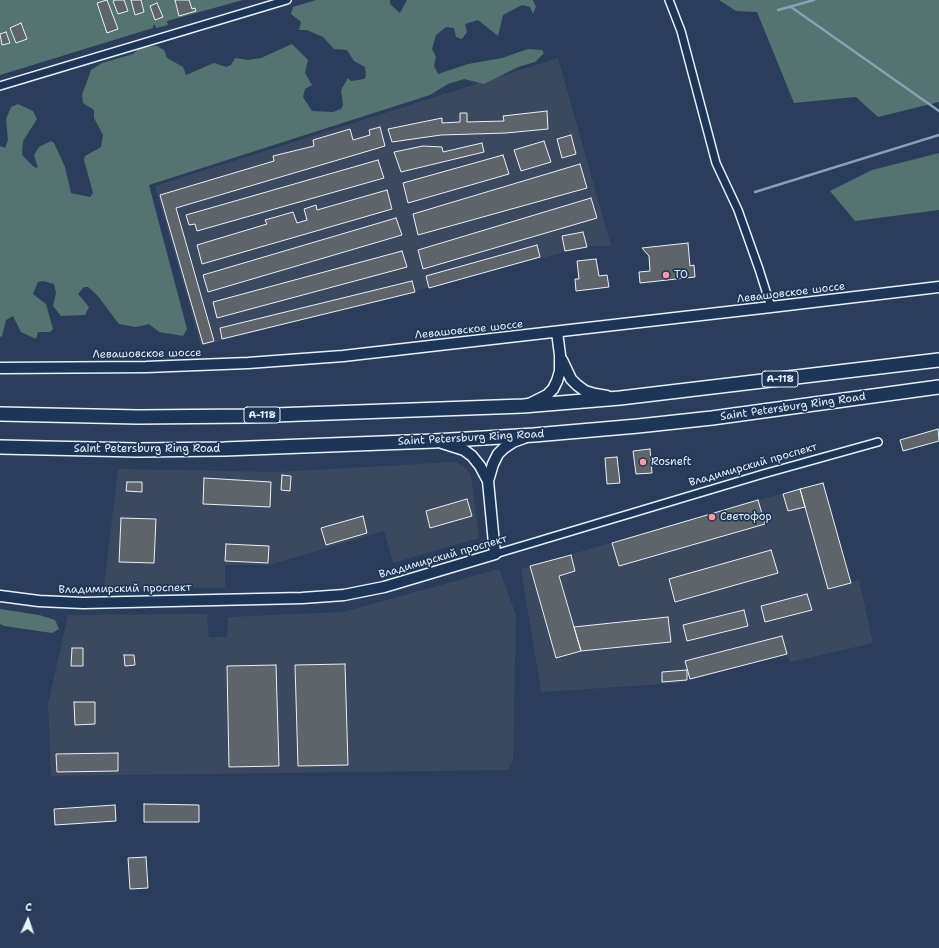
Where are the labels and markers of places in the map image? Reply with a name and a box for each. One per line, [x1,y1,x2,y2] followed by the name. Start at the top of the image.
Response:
[674,268,688,282] place label: ТО
[661,270,671,280] marker: ТО
[651,455,692,469] place label: Rosneft
[638,457,648,467] marker: Rosneft
[720,510,772,524] place label: Светофор
[707,512,717,522] marker: Светофор

